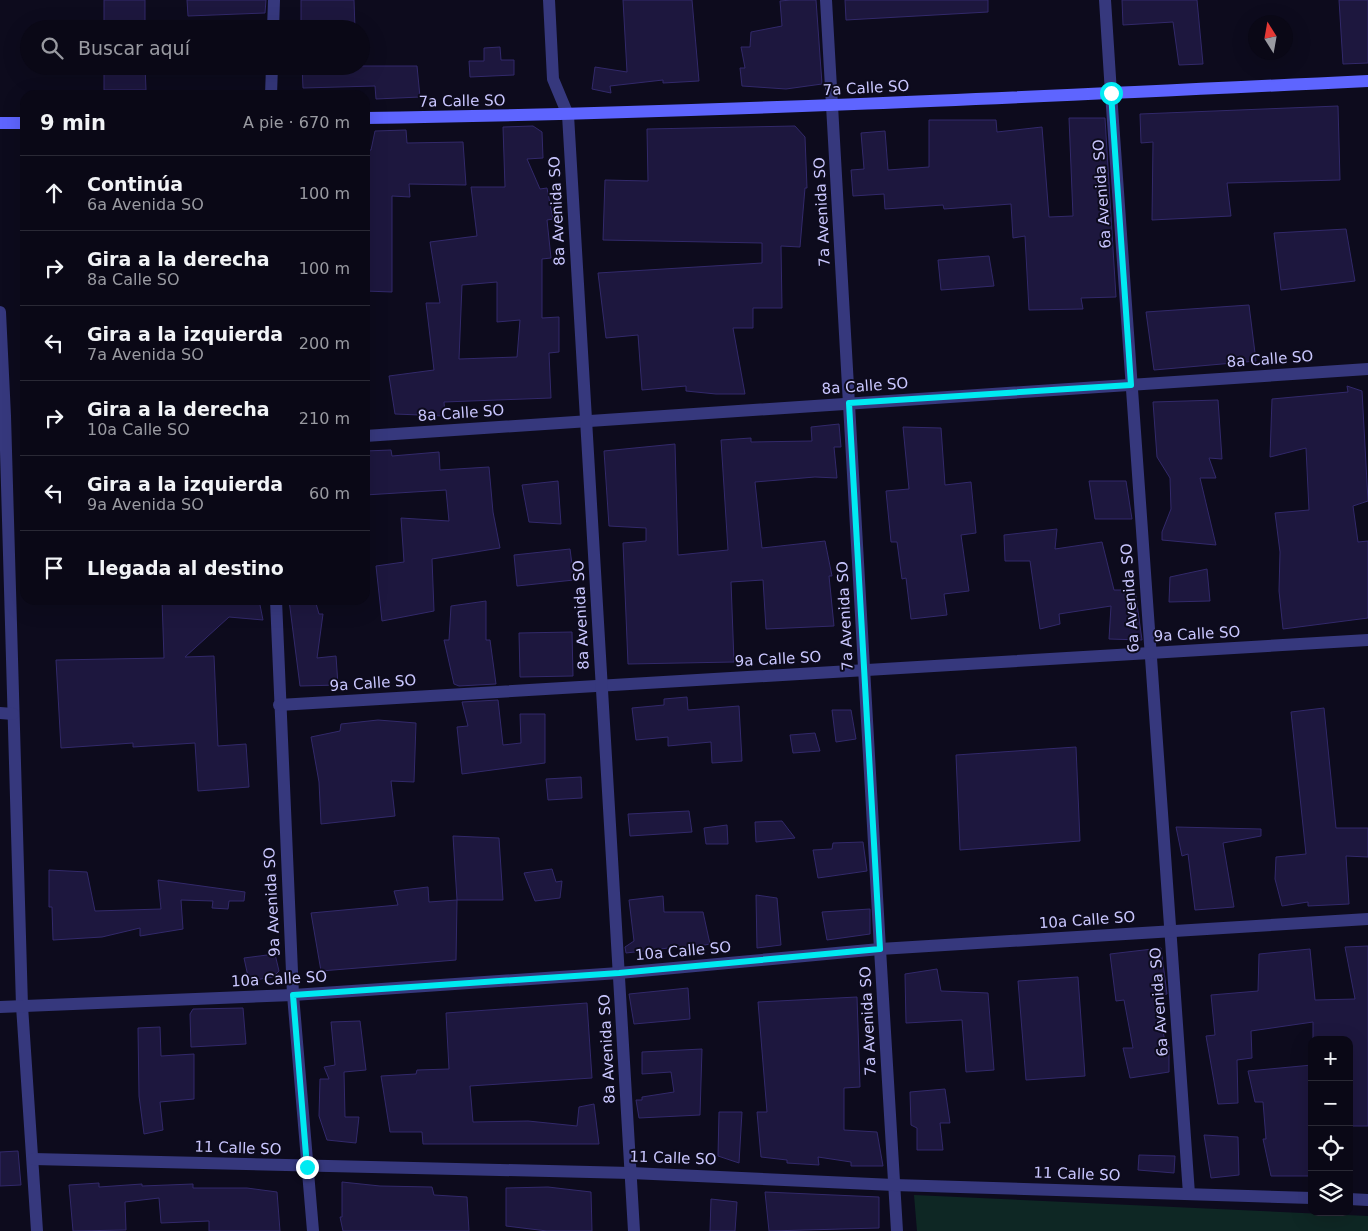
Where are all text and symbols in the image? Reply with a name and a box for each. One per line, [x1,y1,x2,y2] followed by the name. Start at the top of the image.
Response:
[1248,15,1293,60] north arrow
[20,20,370,75] search box
[38,34,66,62] icon: search
[78,37,190,59] text: Buscar aquí
[822,77,910,99] street label: 7a Calle SO
[1100,82,1123,105] route start
[418,91,506,111] street label: 7a Calle SO
[40,111,106,135] text: 9 min
[243,113,350,132] text: A pie · 670 m
[1089,139,1115,249] street label: 6a Avenida SO
[545,156,569,266] street label: 8a Avenida SO
[810,157,834,267] street label: 7a Avenida SO
[87,173,183,195] text: Continúa
[40,179,68,207] icon: ahead
[299,184,350,203] text: 100 m
[87,195,204,214] text: 6a Avenida SO
[87,248,270,270] text: Gira a la derecha
[40,254,68,282] icon: right
[299,259,350,278] text: 100 m
[87,270,180,289] text: 8a Calle SO
[87,323,283,345] text: Gira a la izquierda
[40,329,68,357] icon: left
[299,334,350,353] text: 200 m
[87,345,204,364] text: 7a Avenida SO
[1226,347,1314,371] street label: 8a Calle SO
[821,374,909,398] street label: 8a Calle SO
[87,398,270,420] text: Gira a la derecha
[417,401,505,425] street label: 8a Calle SO
[40,404,68,432] icon: right
[299,409,350,428] text: 210 m
[87,420,190,439] text: 10a Calle SO
[87,473,283,495] text: Gira a la izquierda
[40,479,68,507] icon: left
[309,484,350,503] text: 60 m
[87,495,204,514] text: 9a Avenida SO
[1117,543,1143,653] street label: 6a Avenida SO
[40,554,68,582] icon: arrive
[87,557,284,579] text: Llegada al destino
[569,560,593,670] street label: 8a Avenida SO
[833,561,857,671] street label: 7a Avenida SO
[1153,623,1241,645] street label: 9a Calle SO
[734,648,822,670] street label: 9a Calle SO
[329,671,417,695] street label: 9a Calle SO
[260,847,284,957] street label: 9a Avenida SO
[1038,908,1136,932] street label: 10a Calle SO
[634,938,732,964] street label: 10a Calle SO
[1146,947,1172,1057] street label: 6a Avenida SO
[856,966,880,1076] street label: 7a Avenida SO
[230,967,328,991] street label: 10a Calle SO
[595,994,619,1104] street label: 8a Avenida SO
[1308,1036,1353,1216] map controls
[1308,1036,1353,1081] button: +
[1308,1081,1353,1126] button: −
[1308,1126,1353,1171] button: locate
[194,1137,282,1159] street label: 11 Calle SO
[629,1147,717,1169] street label: 11 Calle SO
[296,1156,319,1179] route end
[1033,1163,1121,1185] street label: 11 Calle SO
[1308,1171,1353,1216] button: layers

